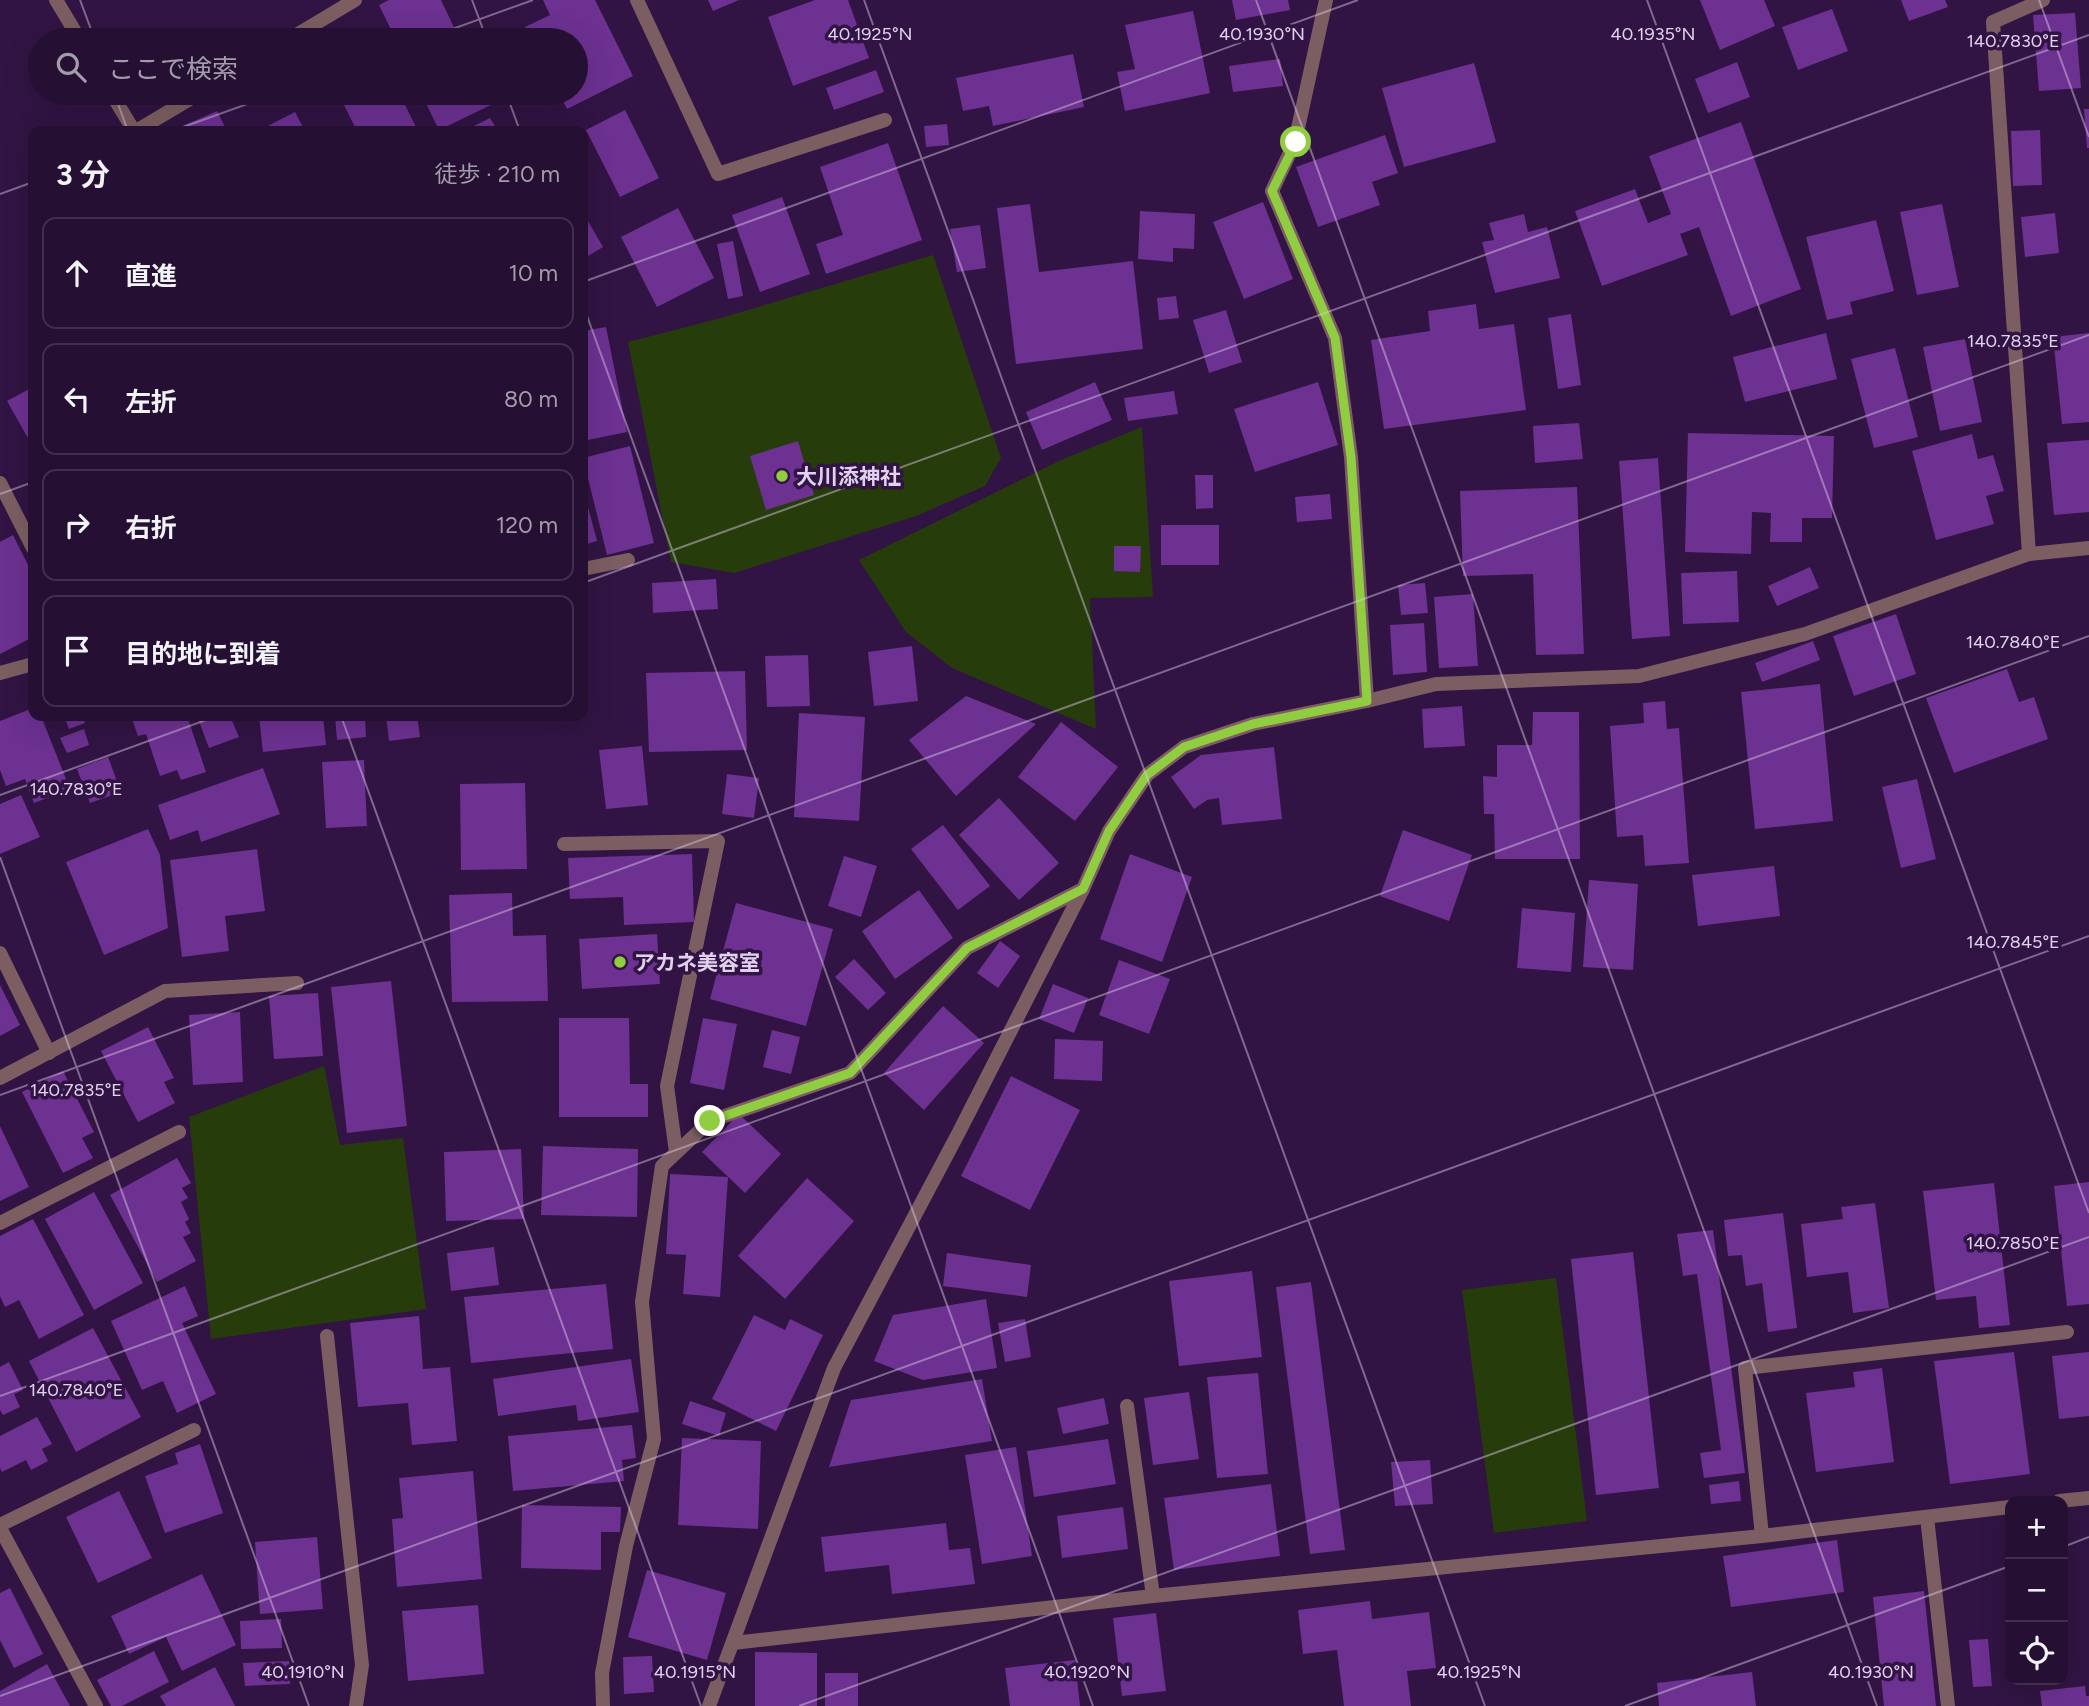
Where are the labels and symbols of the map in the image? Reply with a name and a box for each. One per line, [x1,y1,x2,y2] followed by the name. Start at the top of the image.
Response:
[827,23,913,45] text: 40.1925°N
[1219,23,1305,45] text: 40.1930°N
[1611,23,1695,45] text: 40.1935°N
[1966,30,2060,52] text: 140.7830°E
[1280,126,1311,157] route start
[1967,330,2059,352] text: 140.7835°E
[796,464,901,489] place label: 大川添神社
[774,468,790,484] marker: 大川添神社
[1966,631,2060,653] text: 140.7840°E
[29,778,123,800] text: 140.7830°E
[1966,931,2060,953] text: 140.7845°E
[634,950,760,975] place label: アカネ美容室
[612,954,628,970] marker: アカネ美容室
[30,1079,122,1101] text: 140.7835°E
[694,1105,725,1136] route end
[1966,1232,2060,1254] text: 140.7850°E
[29,1379,123,1401] text: 140.7840°E
[261,1661,345,1683] text: 40.1910°N
[654,1661,736,1683] text: 40.1915°N
[1044,1661,1130,1683] text: 40.1920°N
[1436,1661,1522,1683] text: 40.1925°N
[1828,1661,1914,1683] text: 40.1930°N

